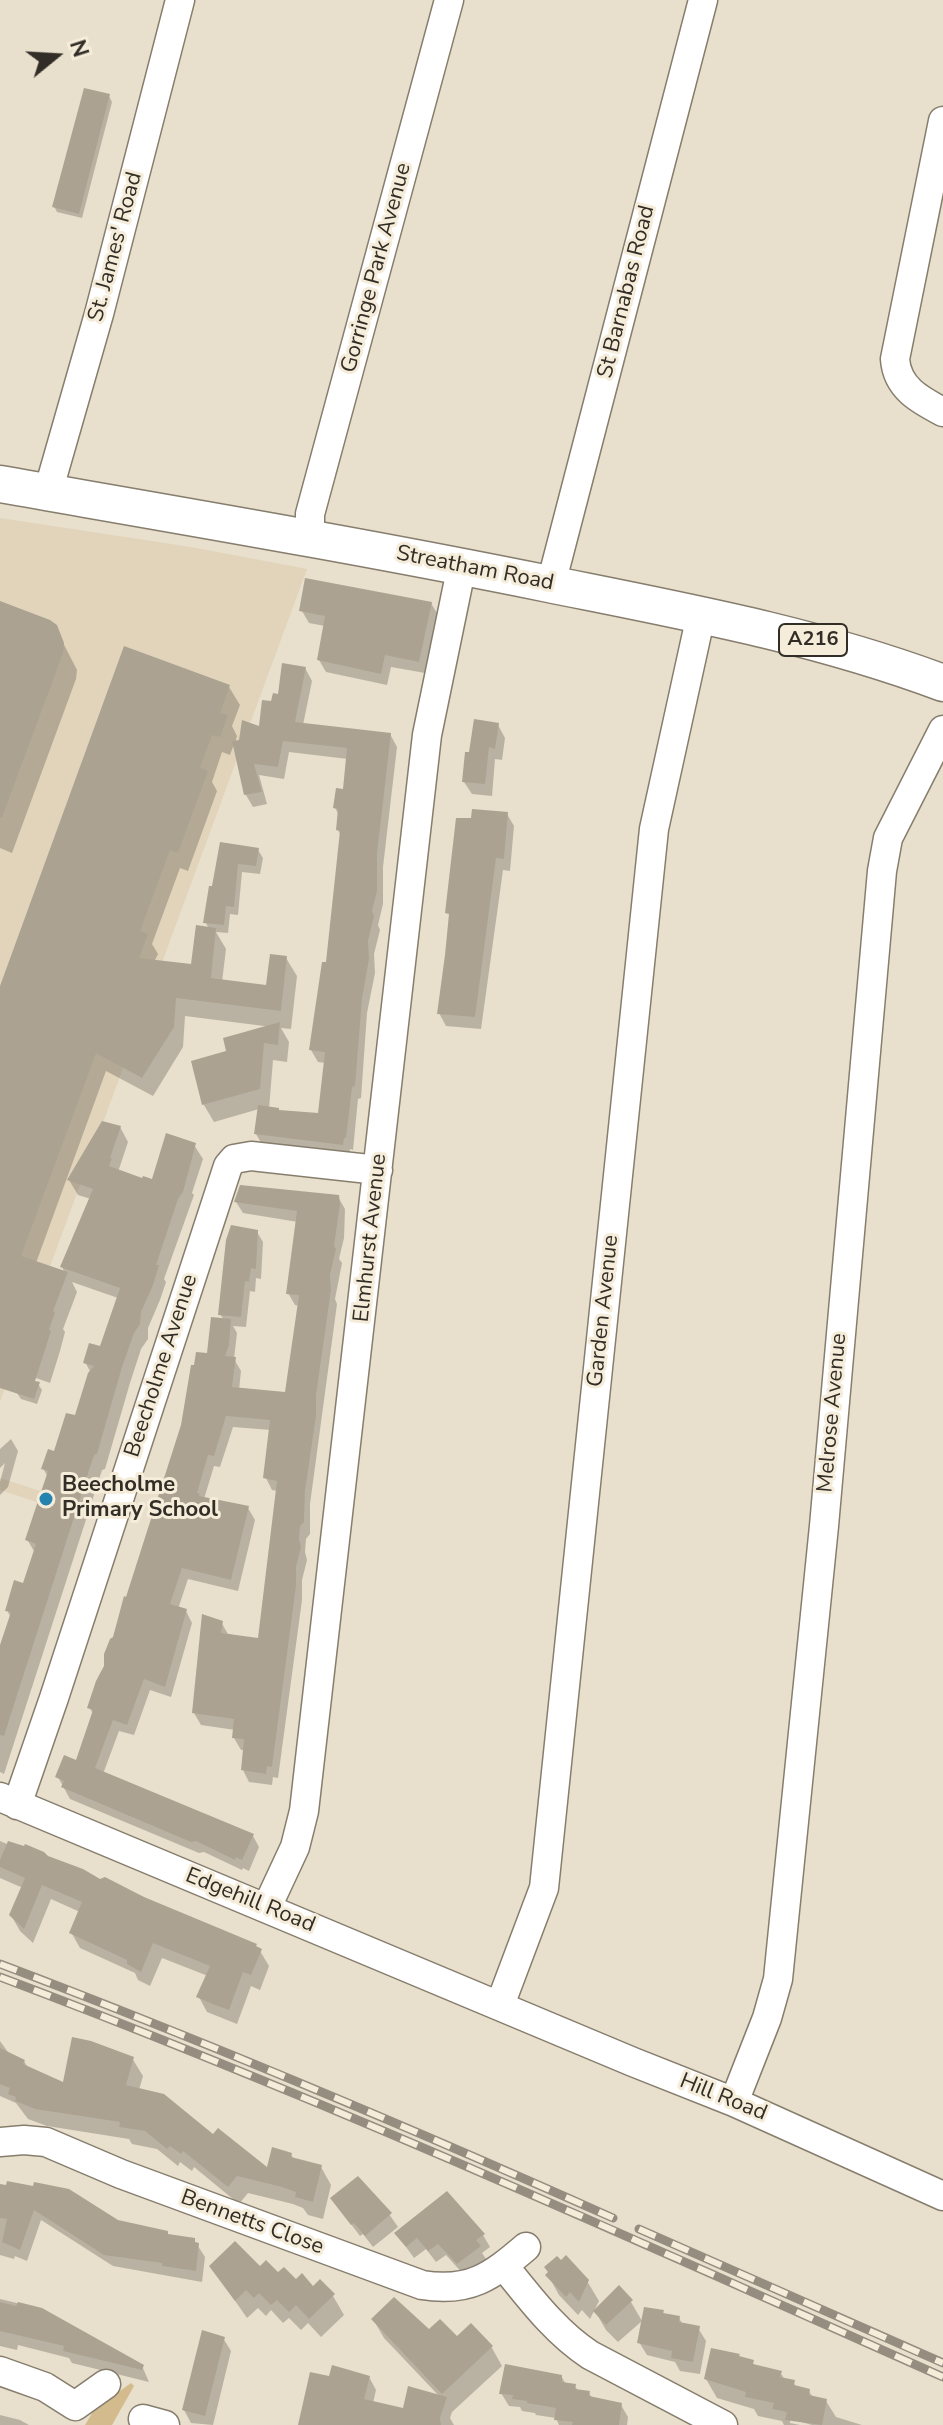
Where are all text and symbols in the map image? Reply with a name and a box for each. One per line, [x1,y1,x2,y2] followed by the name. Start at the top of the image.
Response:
[16,16,96,96] north arrow
[62,36,96,61] text: N
[336,160,418,376] street label: Gorringe Park Avenue
[83,169,149,325] street label: St. James' Road
[593,203,661,381] street label: St Barnabas Road
[394,541,556,597] street label: Streatham Road
[779,624,847,656] road number: A216
[349,1152,393,1324] street label: Elmhurst Avenue
[583,1234,625,1388] street label: Garden Avenue
[120,1271,204,1461] street label: Beecholme Avenue
[813,1332,853,1494] street label: Melrose Avenue
[62,1473,218,1524] place label: Beecholme Primary School
[37,1490,55,1508] marker: Beecholme Primary School
[181,1863,319,1939] street label: Edgehill Road
[676,2069,770,2127] street label: Hill Road
[177,2185,327,2261] street label: Bennetts Close

